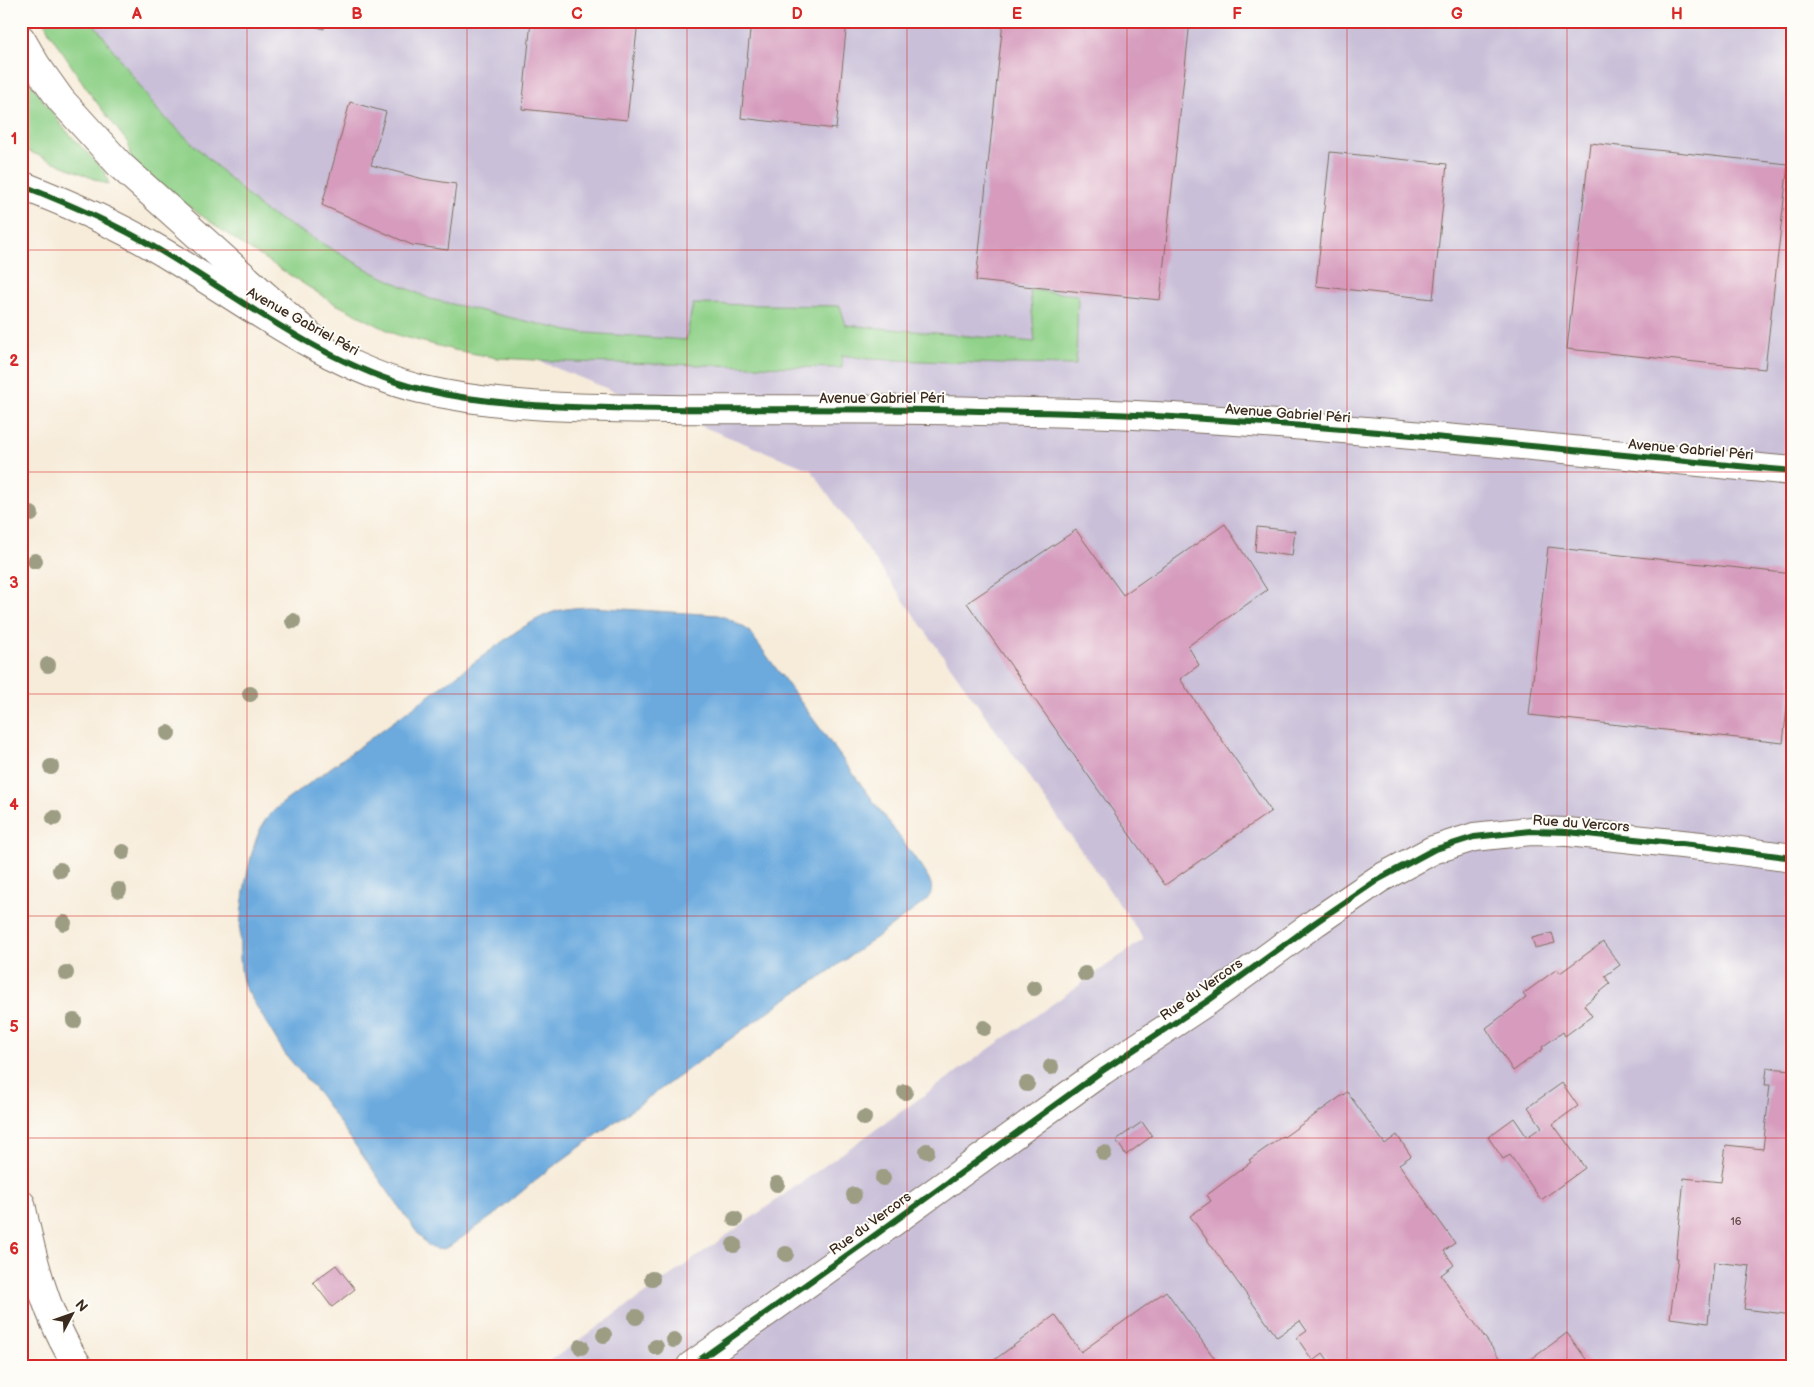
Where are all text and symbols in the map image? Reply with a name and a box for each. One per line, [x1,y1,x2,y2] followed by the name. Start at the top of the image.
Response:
[131,5,142,24] text: A
[351,5,363,24] text: B
[571,5,583,24] text: C
[791,5,803,24] text: D
[1012,5,1022,24] text: E
[1232,5,1242,24] text: F
[1451,5,1463,24] text: G
[1671,5,1683,24] text: H
[11,130,17,149] text: 1
[244,284,362,359] street label: Avenue Gabriel Péri
[9,352,19,371] text: 2
[819,390,945,407] street label: Avenue Gabriel Péri
[1225,401,1351,426] street label: Avenue Gabriel Péri
[1628,436,1754,463] street label: Avenue Gabriel Péri
[9,574,19,593] text: 3
[9,796,19,815] text: 4
[1532,812,1630,835] street label: Rue du Vercors
[1157,955,1246,1024] street label: Rue du Vercors
[9,1018,19,1037] text: 5
[826,1188,915,1259] street label: Rue du Vercors
[1731,1215,1742,1228] house number: 16
[9,1240,19,1259] text: 6
[48,1290,98,1340] north arrow
[72,1296,91,1315] text: N

